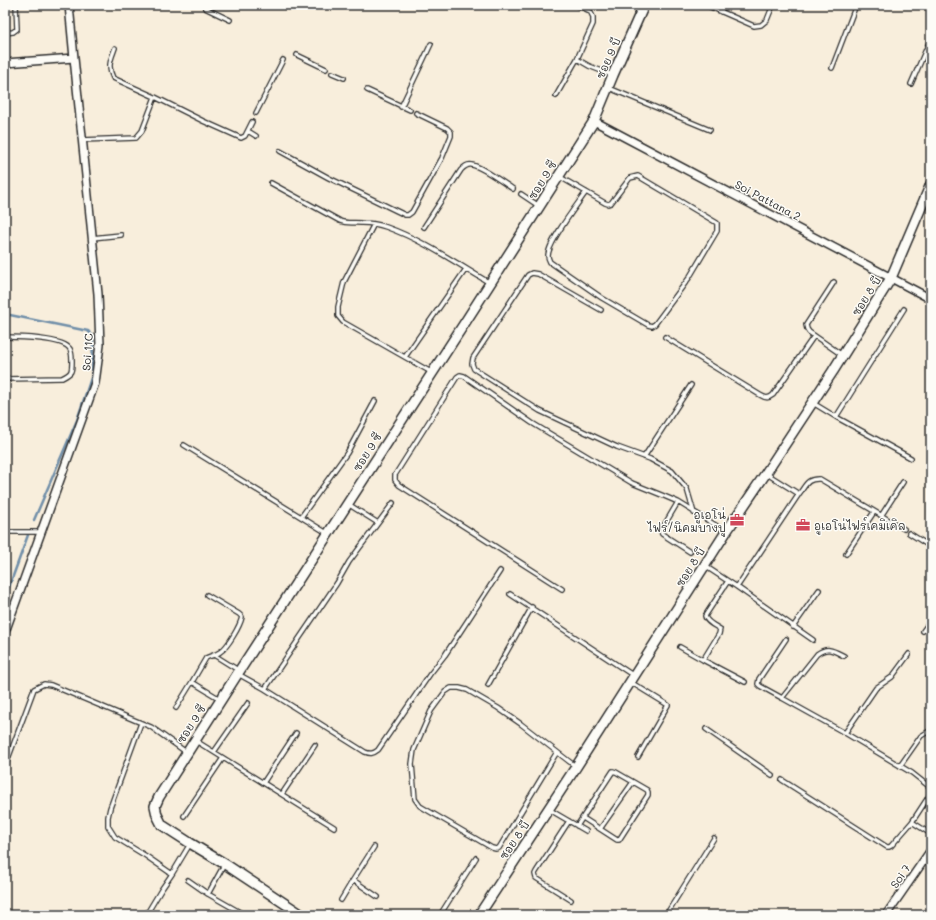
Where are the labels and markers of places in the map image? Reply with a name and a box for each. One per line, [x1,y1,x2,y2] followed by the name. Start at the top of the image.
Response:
[646,507,726,537] place label: อูเอโน่ ไฟร์/นิคมบางปู
[729,512,745,528] office icon: อูเอโน่ ไฟร์/นิคมบางปู
[795,517,811,533] office icon: อูเอโน่ไฟร์เคมิเคิล
[814,517,906,535] place label: อูเอโน่ไฟร์เคมิเคิล

